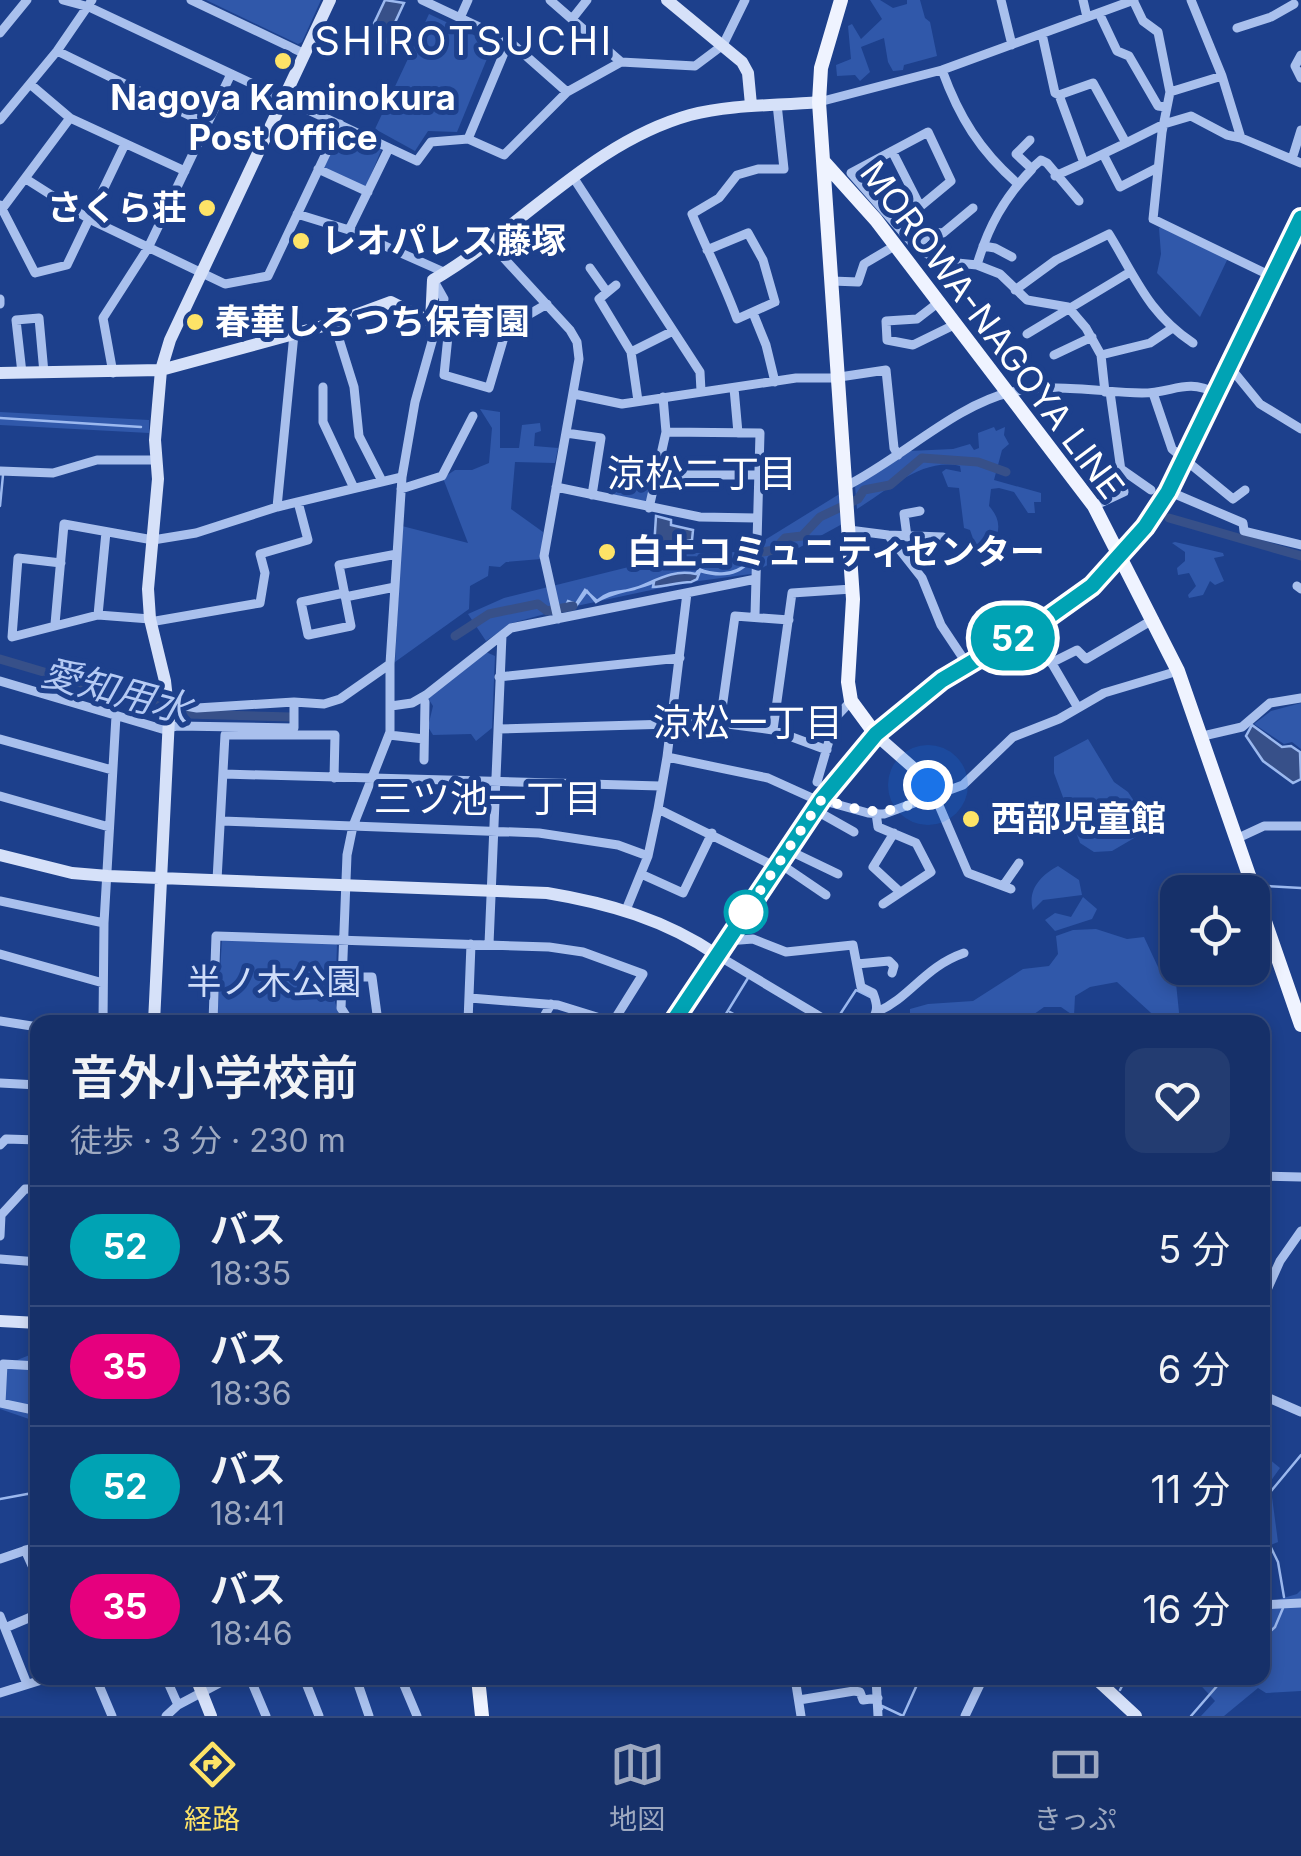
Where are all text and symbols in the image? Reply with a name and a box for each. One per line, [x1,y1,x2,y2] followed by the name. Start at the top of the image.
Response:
[314,16,614,65] district label: SHIROTSUCHI
[272,50,294,72] marker: Nagoya Kaminokura Post Office
[110,76,456,158] place label: Nagoya Kaminokura Post Office
[852,152,1134,507] street label: MOROWA-NAGOYA LINE
[47,186,187,228] place label: さくら荘
[196,197,218,219] marker: さくら荘
[321,219,566,261] place label: レオパレス藤塚
[290,230,312,252] marker: レオパレス藤塚
[215,300,530,342] place label: 春華しろつち保育園
[184,311,206,333] marker: 春華しろつち保育園
[607,450,797,496] district label: 涼松二丁目
[627,530,1045,572] place label: 白土コミュニティセンター
[596,541,618,563] marker: 白土コミュニティセンター
[968,606,1058,670] line badge: 52
[991,617,1035,659] text: 52
[37,648,199,733] water label: 愛知用水
[653,699,843,745] district label: 涼松一丁目
[903,760,953,810] your location
[374,775,602,821] district label: 三ツ池一丁目
[991,797,1166,839] place label: 西部児童館
[960,808,982,830] marker: 西部児童館
[1160,875,1270,985] map controls
[1160,875,1270,985] button: locate
[725,891,767,933] unlabelled marker
[186,960,362,1002] park label: 半ノ木公園
[70,1048,358,1107] text: 音外小学校前
[1125,1048,1230,1153] button: heart
[70,1121,346,1160] text: 徒歩 · 3 分 · 230 m
[210,1206,286,1252] text: バス
[103,1225,147,1267] text: 52
[1158,1226,1230,1272] text: 5 分
[210,1254,291,1293] text: 18:35
[210,1326,286,1372] text: バス
[103,1345,147,1387] text: 35
[1158,1346,1230,1392] text: 6 分
[210,1374,292,1413] text: 18:36
[210,1446,286,1492] text: バス
[103,1465,147,1507] text: 52
[1150,1466,1230,1512] text: 11 分
[210,1494,285,1533] text: 18:41
[210,1566,286,1612] text: バス
[103,1585,147,1627] text: 35
[1142,1586,1230,1632] text: 16 分
[210,1614,293,1653] text: 18:46
[184,1737,240,1837] tab: 経路
[609,1737,665,1837] tab: 地図
[1034,1737,1117,1837] tab: きっぷ

